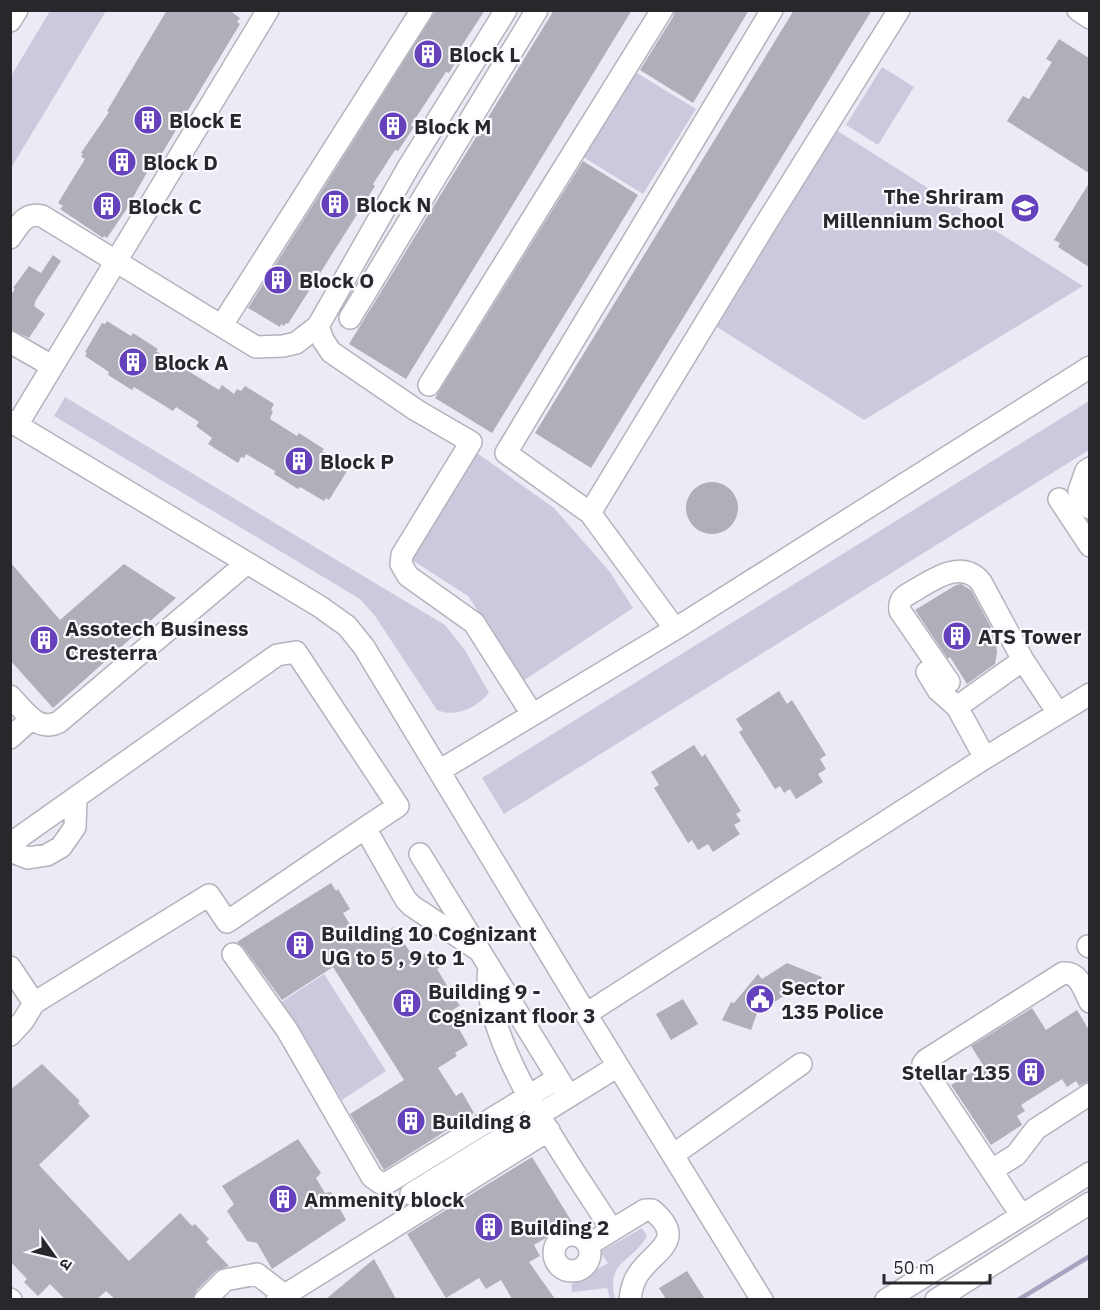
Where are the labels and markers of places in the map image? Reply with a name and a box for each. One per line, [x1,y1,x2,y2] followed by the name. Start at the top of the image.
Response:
[412,38,444,70] building icon: Block L
[449,40,520,68] place label: Block L
[132,104,164,136] building icon: Block E
[169,106,242,134] place label: Block E
[377,110,409,142] building icon: Block M
[414,112,491,140] place label: Block M
[106,146,138,178] building icon: Block D
[143,148,218,176] place label: Block D
[823,182,1004,234] place label: The Shriram Millennium School
[319,188,351,220] building icon: Block N
[91,190,123,222] building icon: Block C
[356,190,431,218] place label: Block N
[128,192,202,220] place label: Block C
[1009,192,1041,224] school or university icon: The Shriram Millennium School
[262,264,294,296] building icon: Block O
[299,266,374,294] place label: Block O
[117,346,149,378] building icon: Block A
[154,348,229,376] place label: Block A
[283,445,315,477] building icon: Block P
[320,447,394,475] place label: Block P
[65,614,249,666] place label: Assotech Business Cresterra
[941,620,973,652] building icon: ATS Tower
[978,622,1082,650] place label: ATS Tower
[28,624,60,656] building icon: Assotech Business Cresterra
[321,919,537,971] place label: Building 10 Cognizant UG to 5 , 9 to 1
[284,929,316,961] building icon: Building 10 Cognizant UG to 5 , 9 to 1
[781,973,884,1025] place label: Sector 135 Police
[428,977,596,1029] place label: Building 9 - Cognizant floor 3
[744,983,776,1015] public building icon: Sector 135 Police
[391,987,423,1019] building icon: Building 9 - Cognizant floor 3
[1015,1056,1047,1088] building icon: Stellar 135
[901,1058,1010,1086] place label: Stellar 135
[395,1105,427,1137] building icon: Building 8
[432,1107,531,1135] place label: Building 8
[267,1183,299,1215] building icon: Ammenity block
[304,1185,465,1213] place label: Ammenity block
[473,1211,505,1243] building icon: Building 2
[510,1213,609,1241] place label: Building 2

